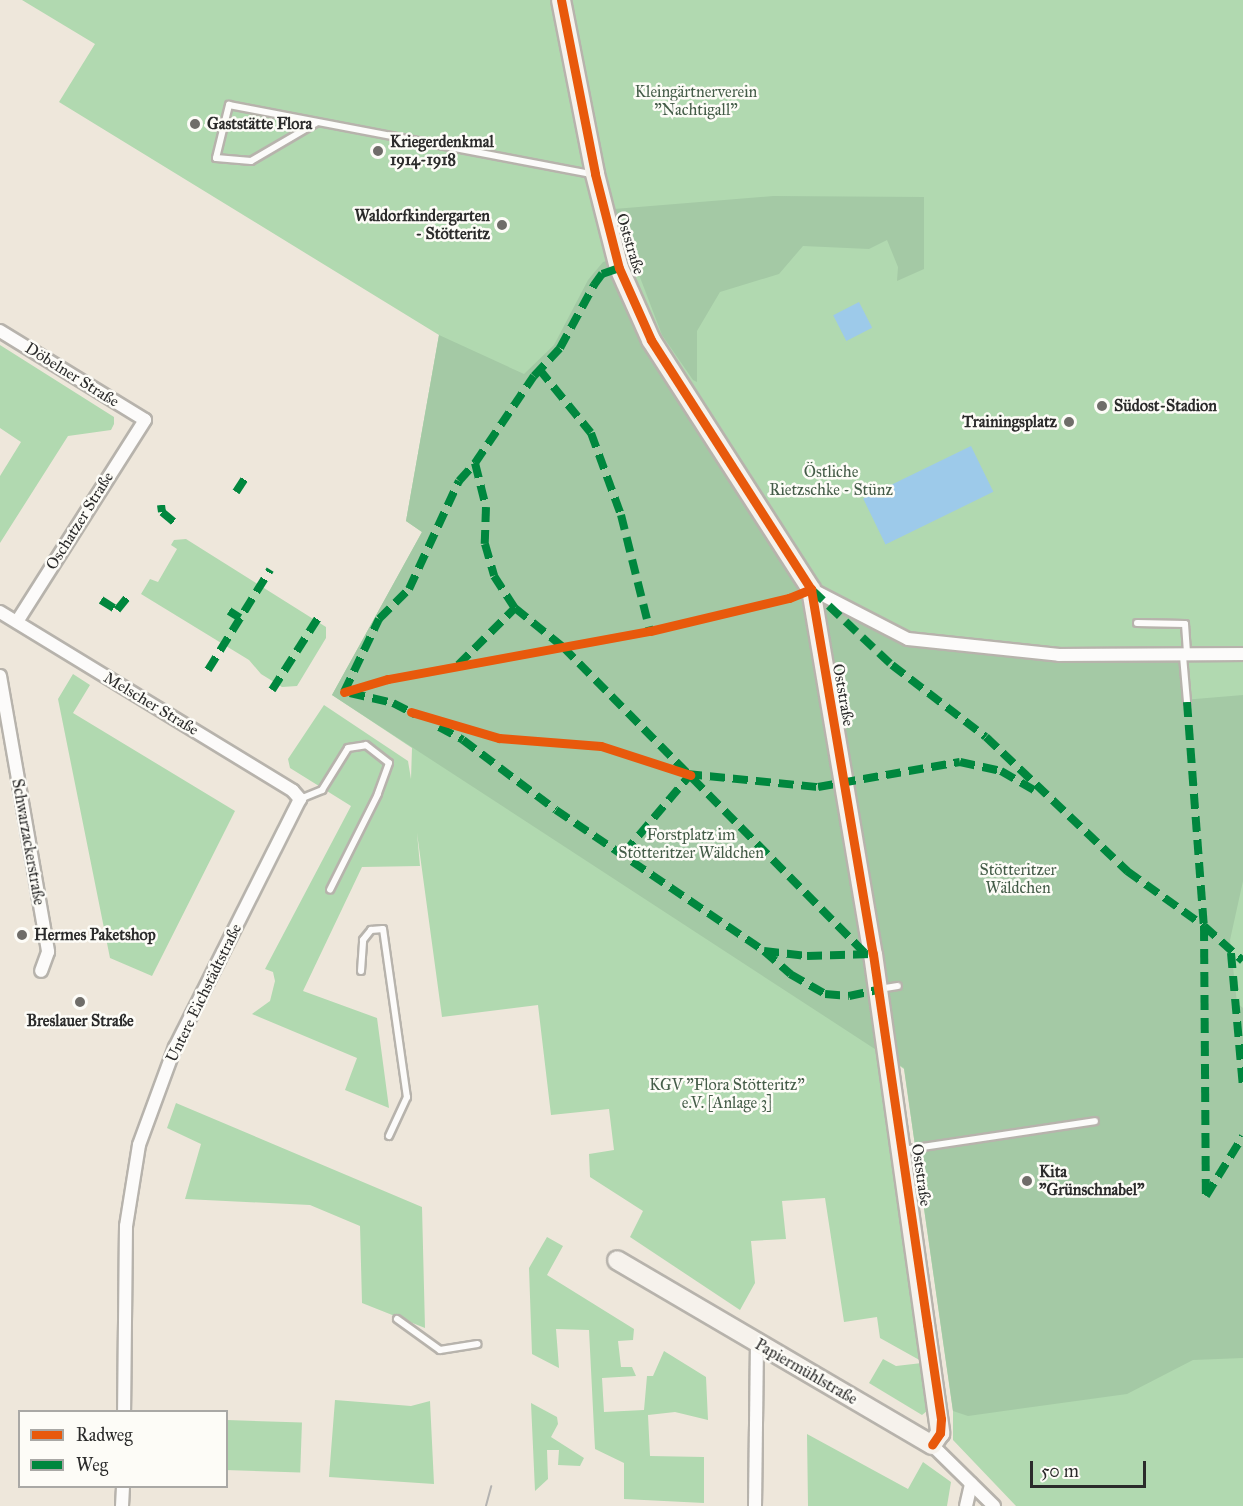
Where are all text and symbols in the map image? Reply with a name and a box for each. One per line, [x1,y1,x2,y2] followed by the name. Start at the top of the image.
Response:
[635,82,757,120] park label: Kleingärtnerverein "Nachtigall"
[207,114,312,134] place label: Gaststätte Flora
[188,117,202,131] marker: Gaststätte Flora
[390,132,494,170] place label: Kriegerdenkmal 1914-1918
[371,144,385,158] marker: Kriegerdenkmal 1914-1918
[355,206,490,244] place label: Waldorfkindergarten - Stötteritz
[612,211,648,277] street label: Oststraße
[495,218,509,232] marker: Waldorfkindergarten - Stötteritz
[22,339,122,411] street label: Döbelner Straße
[1114,396,1217,416] place label: Südost-Stadion
[1095,399,1109,413] marker: Südost-Stadion
[962,412,1057,432] place label: Trainingsplatz
[1062,415,1076,429] marker: Trainingsplatz
[769,462,893,500] park label: Östliche Rietzschke - Stünz
[42,468,118,574] street label: Oschatzer Straße
[828,662,858,728] street label: Oststraße
[100,668,202,740] street label: Melscher Straße
[7,777,49,907] street label: Schwarzackerstraße
[618,825,764,863] park label: Forstplatz im Stötteritzer Wäldchen
[979,860,1057,898] park label: Stötteritzer Wäldchen
[162,921,246,1065] street label: Untere Eichstädtstraße
[34,925,156,945] place label: Hermes Paketshop
[15,928,29,942] marker: Hermes Paketshop
[73,995,87,1009] marker: Breslauer Straße
[26,1011,134,1031] place label: Breslauer Straße
[649,1075,805,1113] park label: KGV "Flora Stötteritz" e.V. [Anlage 3]
[907,1143,935,1207] street label: Oststraße
[1039,1162,1145,1200] place label: Kita "Grünschnabel"
[1020,1174,1034,1188] marker: Kita "Grünschnabel"
[751,1335,861,1409] street label: Papiermühlstraße
[18,1410,228,1488] legend
[76,1424,133,1446] text: Radweg
[1033,1449,1148,1487] scale bar
[76,1454,108,1476] text: Weg
[1041,1460,1079,1482] text: 50 m

